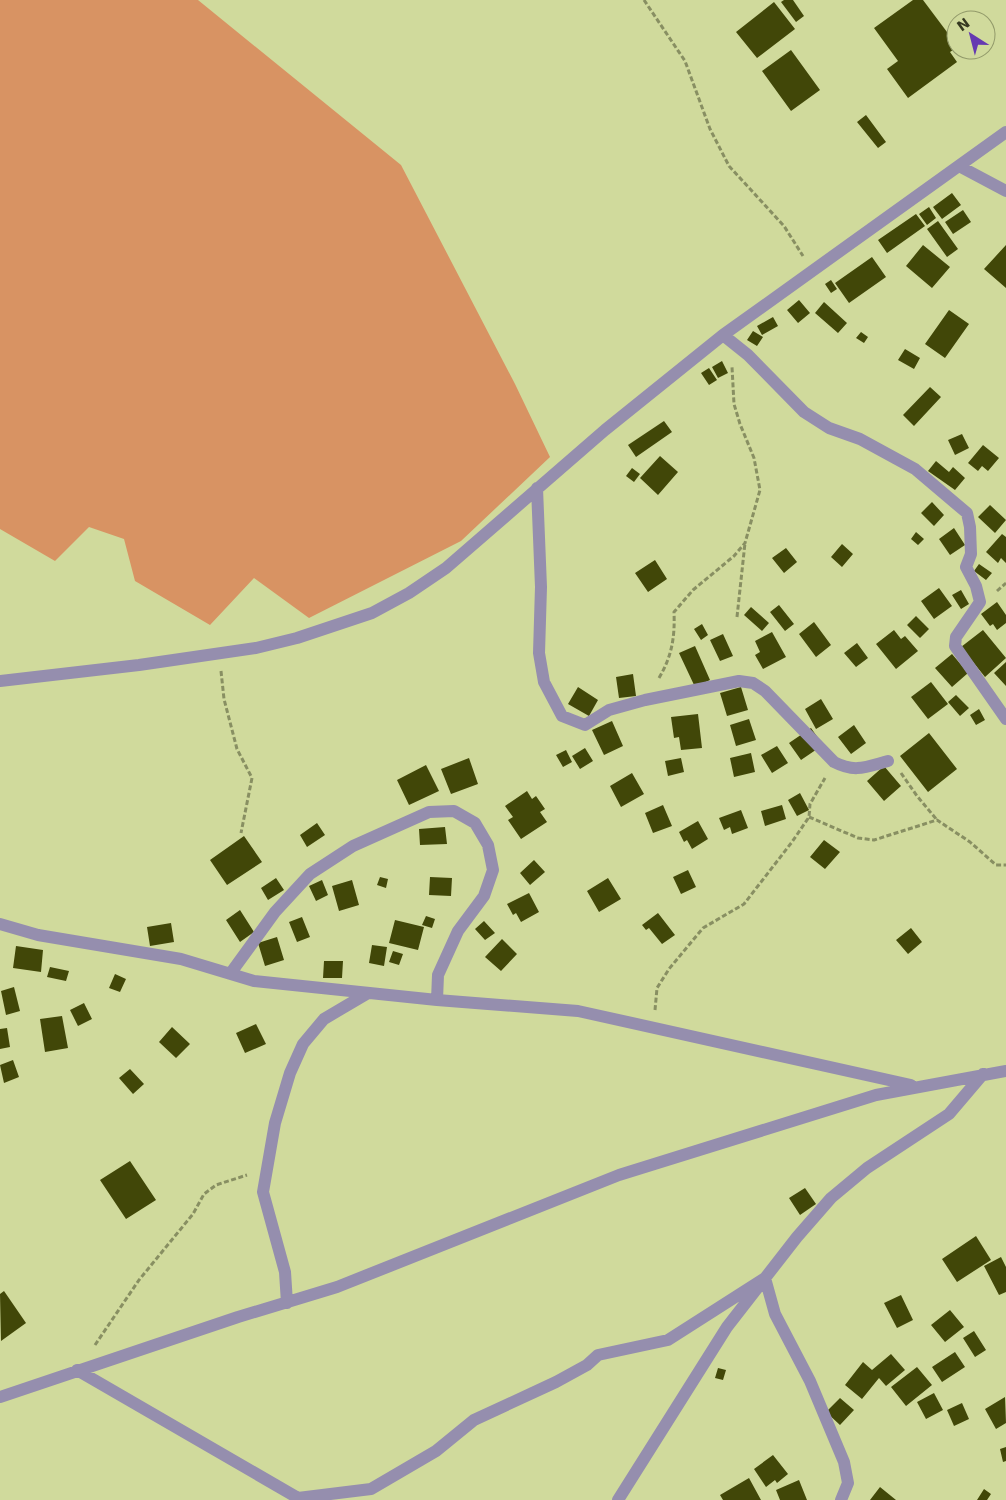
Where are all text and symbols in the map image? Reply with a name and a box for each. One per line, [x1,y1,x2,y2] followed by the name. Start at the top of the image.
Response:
[946,10,996,60] north arrow
[954,15,973,34] text: N

